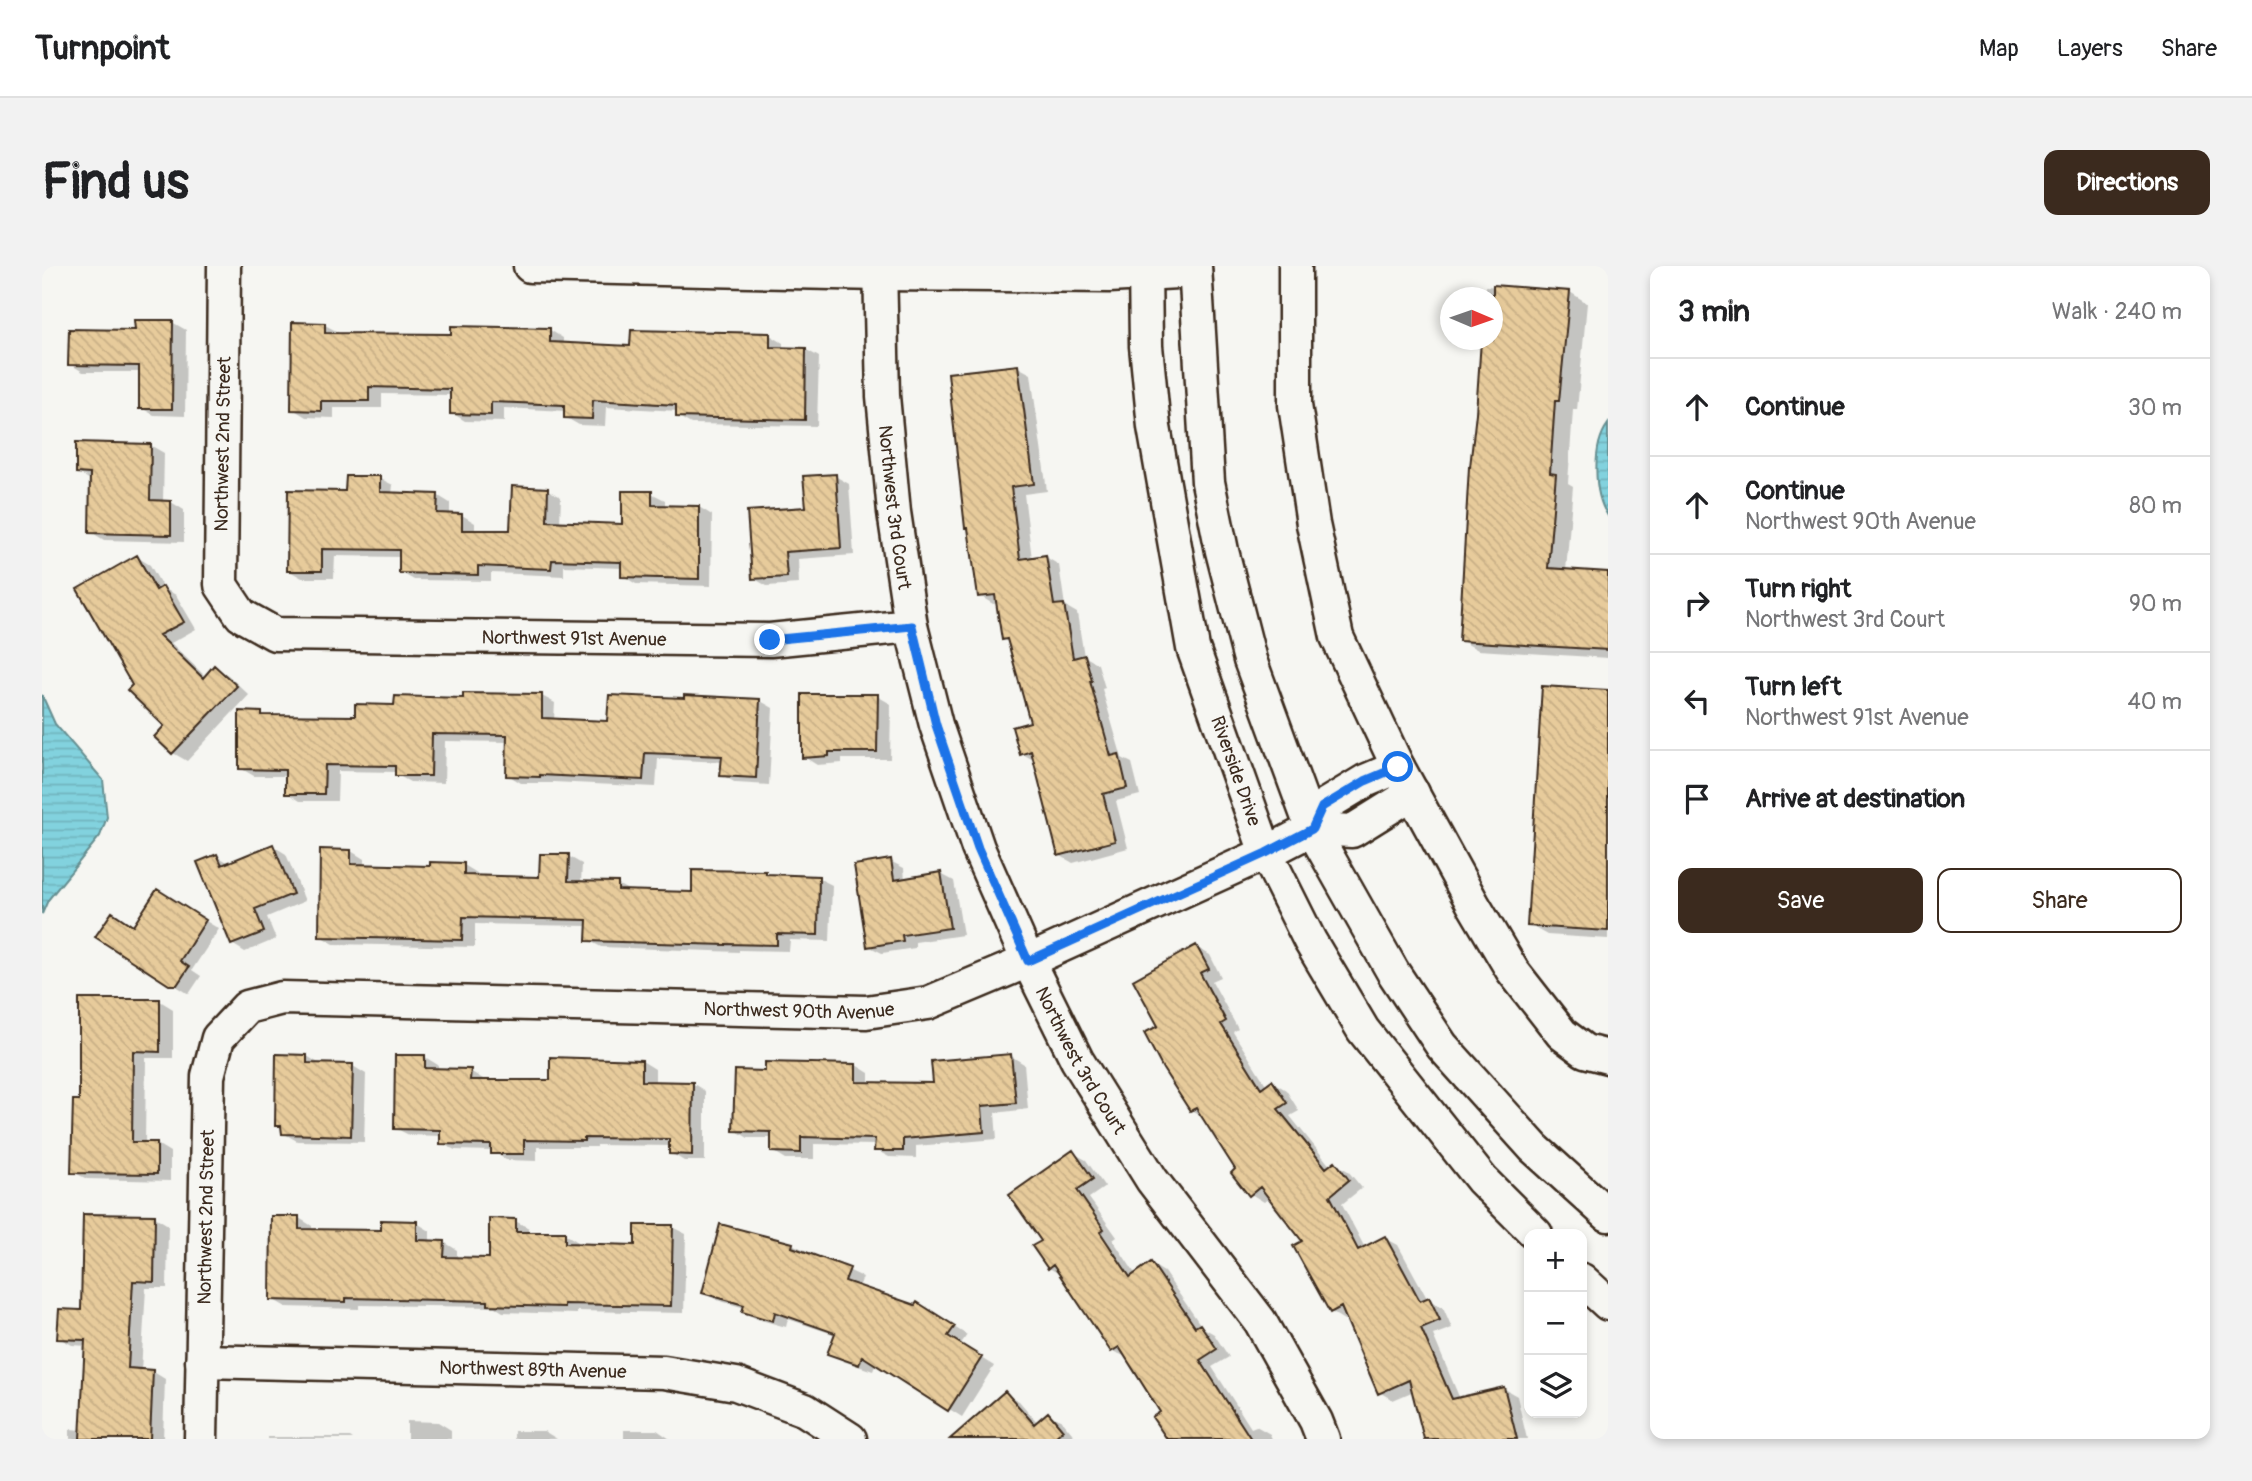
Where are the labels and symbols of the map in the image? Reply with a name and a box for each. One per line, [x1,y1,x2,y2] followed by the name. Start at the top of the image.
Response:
[1440,287,1503,350] north arrow
[209,356,237,532] street label: Northwest 2nd Street
[873,424,916,592] street label: Northwest 3rd Court
[754,624,785,655] route end
[481,626,667,652] street label: Northwest 91st Avenue
[1205,713,1267,830] street label: Riverside Drive
[1382,751,1413,782] route start
[1030,983,1131,1139] street label: Northwest 3rd Court
[703,997,897,1025] street label: Northwest 90th Avenue
[193,1129,220,1305] street label: Northwest 2nd Street
[439,1356,628,1384] street label: Northwest 89th Avenue

